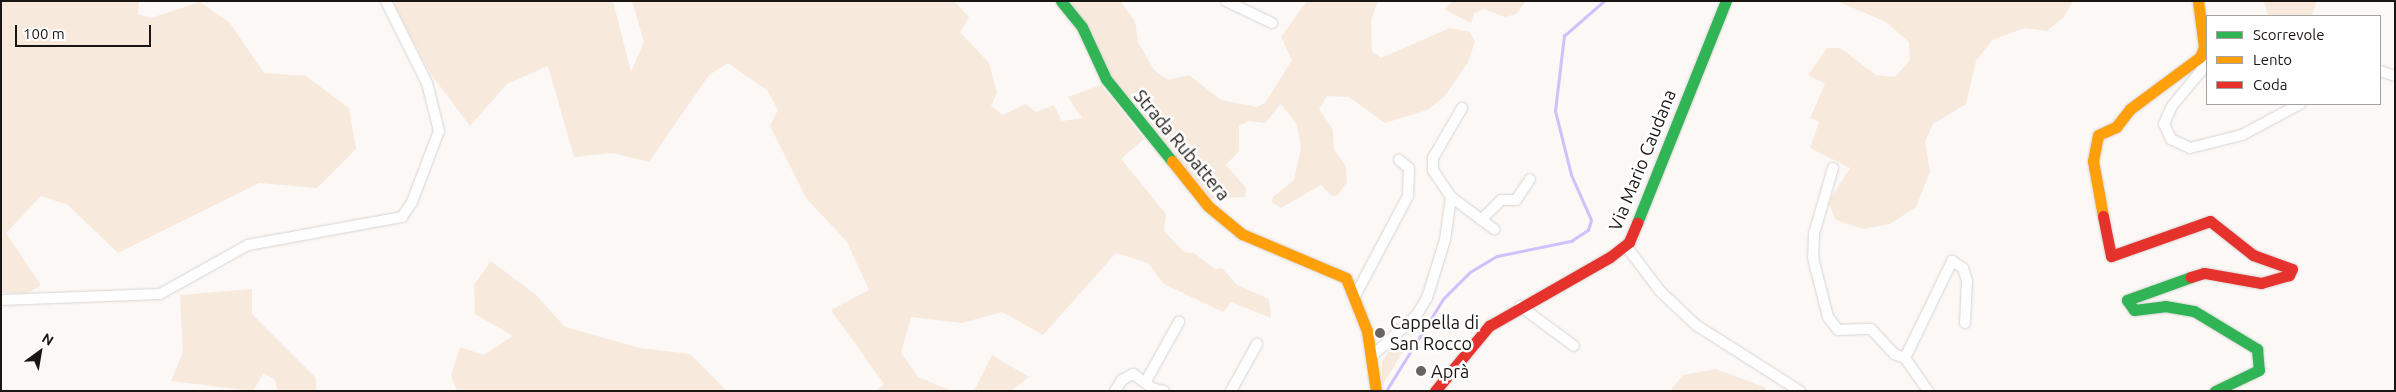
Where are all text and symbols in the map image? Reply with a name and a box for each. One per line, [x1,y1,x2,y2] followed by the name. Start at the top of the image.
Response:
[18,15,154,47] scale bar
[2206,15,2381,105] legend
[23,25,65,42] text: 100 m
[2253,26,2324,43] text: Scorrevole
[2253,51,2292,68] text: Lento
[2253,76,2287,93] text: Coda
[1129,85,1235,205] street label: Strada Rubattera
[1604,86,1680,234] street label: Via Mario Caudana
[1390,312,1479,354] place label: Cappella di San Rocco
[15,327,65,377] north arrow
[1374,327,1386,339] marker: Cappella di San Rocco
[39,330,57,349] text: N
[1431,360,1469,382] place label: Aprà
[1415,365,1427,377] marker: Aprà

